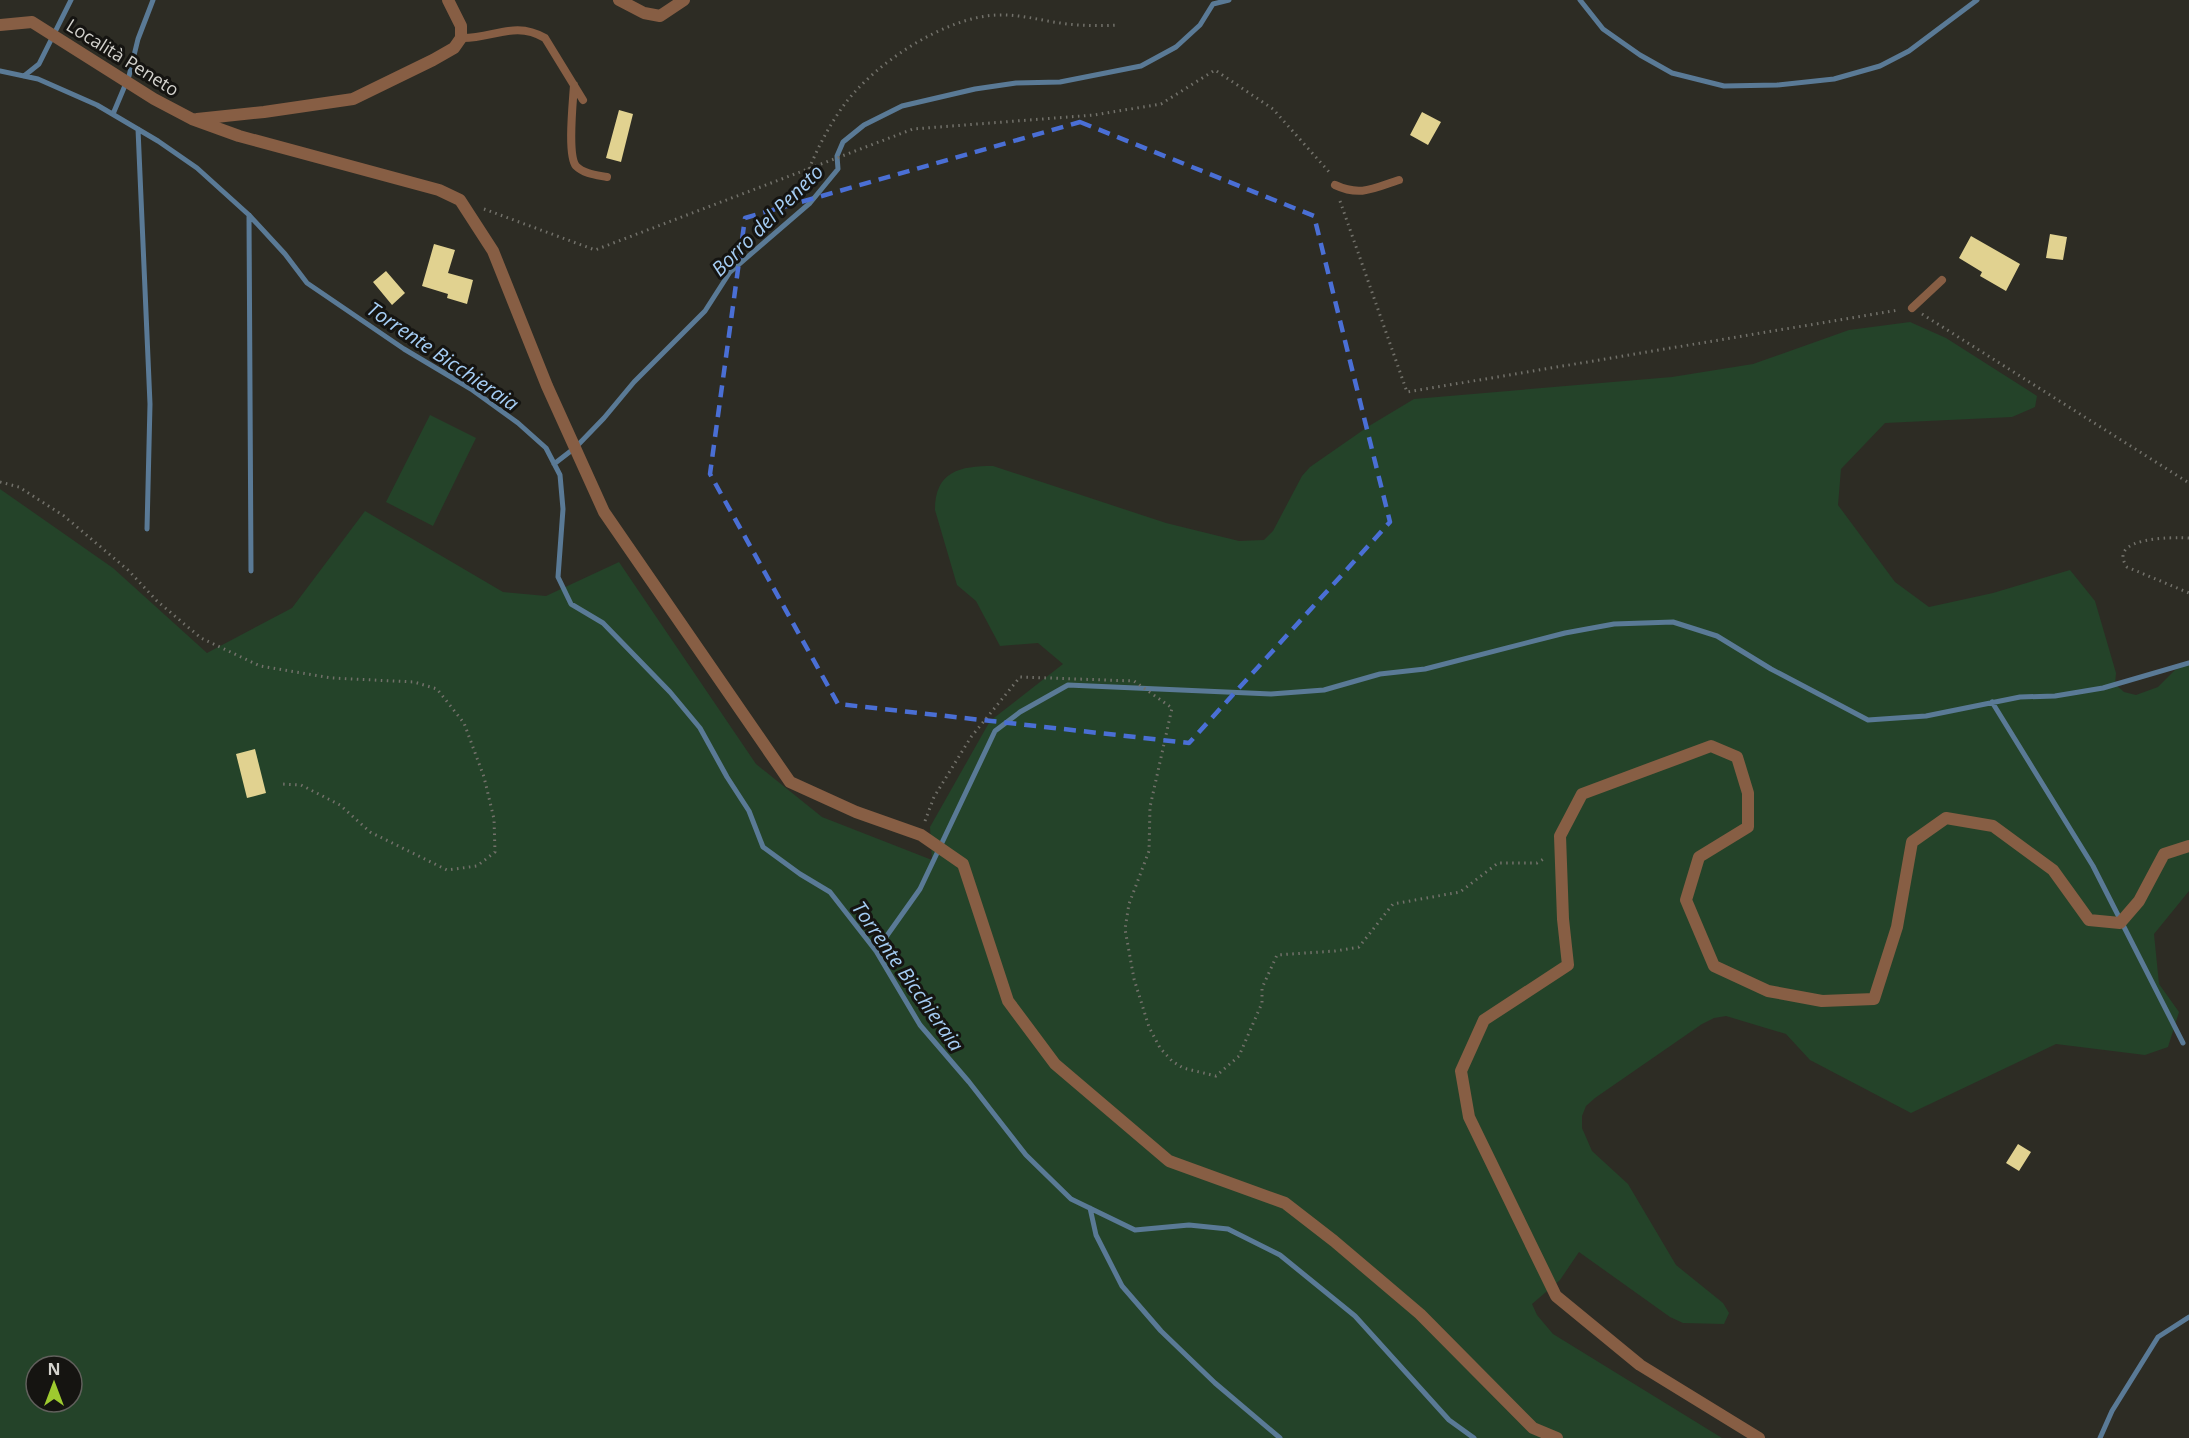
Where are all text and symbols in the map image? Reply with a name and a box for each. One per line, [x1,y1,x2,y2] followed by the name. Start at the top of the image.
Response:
[62,13,184,101] street label: Località Peneto
[705,158,829,282] water label: Borro del Peneto
[362,295,524,417] water label: Torrente Bicchieraia
[846,896,970,1056] water label: Torrente Bicchieraia
[24,1354,84,1414] north arrow
[47,1358,61,1380] text: N

